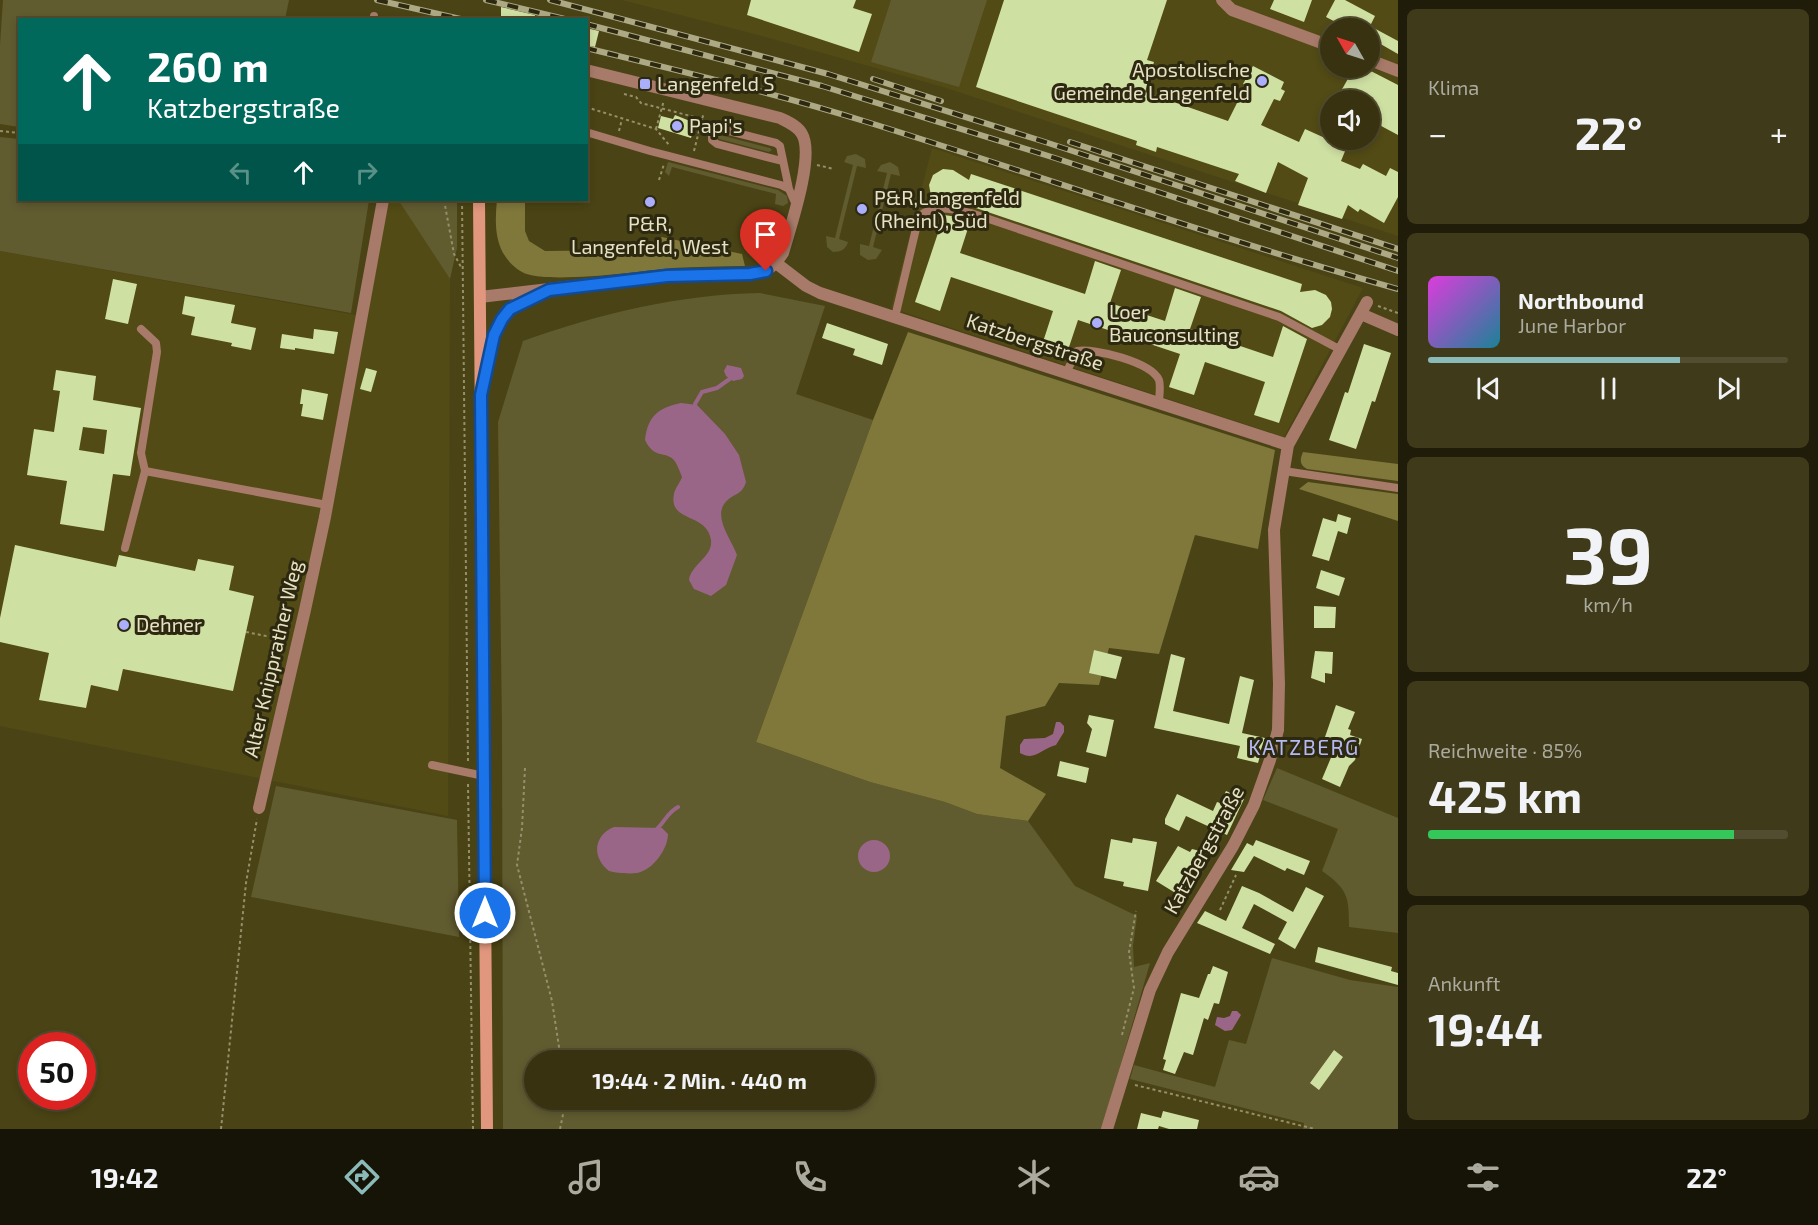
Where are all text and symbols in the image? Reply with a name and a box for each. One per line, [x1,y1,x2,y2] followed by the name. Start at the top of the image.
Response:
[1320,18,1380,78] north arrow
[1320,18,1380,150] map controls
[147,40,269,90] text: 260 m
[48,42,126,120] icon: ahead
[1053,57,1250,104] place label: Apostolische Gemeinde Langenfeld
[657,71,775,95] place label: Langenfeld S
[1255,74,1269,88] marker: Apostolische Gemeinde Langenfeld
[1428,75,1479,99] text: Klima
[638,77,652,91] marker: Langenfeld S
[1320,90,1380,150] button: sound
[147,91,340,123] text: Katzbergstraße
[1575,105,1642,159] text: 22°
[689,113,743,137] place label: Papi's
[1428,113,1447,153] text: −
[1770,113,1788,153] text: +
[670,119,684,133] marker: Papi's
[224,156,257,189] icon: left
[287,156,320,189] icon: ahead
[350,156,383,189] icon: right
[874,185,1020,232] place label: P&R,Langenfeld (Rheinl), Süd
[643,195,657,209] marker: P&R, Langenfeld, West
[855,202,869,216] marker: P&R,Langenfeld (Rheinl), Süd
[740,209,791,271] pin
[571,211,729,258] place label: P&R, Langenfeld, West
[749,218,782,251] icon: arrive
[1518,287,1644,313] text: Northbound
[1109,299,1239,346] place label: Loer Bauconsulting
[964,308,1107,375] street label: Katzbergstraße
[1518,313,1626,337] text: June Harbor
[1090,316,1104,330] marker: Loer Bauconsulting
[1472,372,1505,405] icon: previous
[1592,372,1625,405] icon: pause
[1712,372,1745,405] icon: next
[1563,506,1653,600] text: 39
[238,558,306,760] street label: Alter Knipprather Weg
[1583,592,1633,616] text: km/h
[136,612,202,636] place label: Dehner
[117,618,131,632] marker: Dehner
[1248,734,1360,759] district label: KATZBERG
[1428,738,1582,762] text: Reichweite · 85%
[1428,768,1582,822] text: 425 km
[1158,781,1248,918] street label: Katzbergstraße
[453,881,517,945] position arrow
[1428,971,1500,995] text: Ankunft
[1428,1001,1543,1055] text: 19:44
[18,1032,96,1110] speed limit sign: 50
[592,1067,807,1093] text: 19:44 · 2 Min. · 440 m
[341,1156,383,1198] icon: directions
[565,1156,607,1198] icon: music
[789,1156,831,1198] icon: phone
[1013,1156,1055,1198] icon: climate
[1238,1156,1280,1198] icon: car
[1462,1156,1504,1198] icon: filters
[91,1161,159,1193] text: 19:42
[1686,1161,1727,1193] text: 22°

